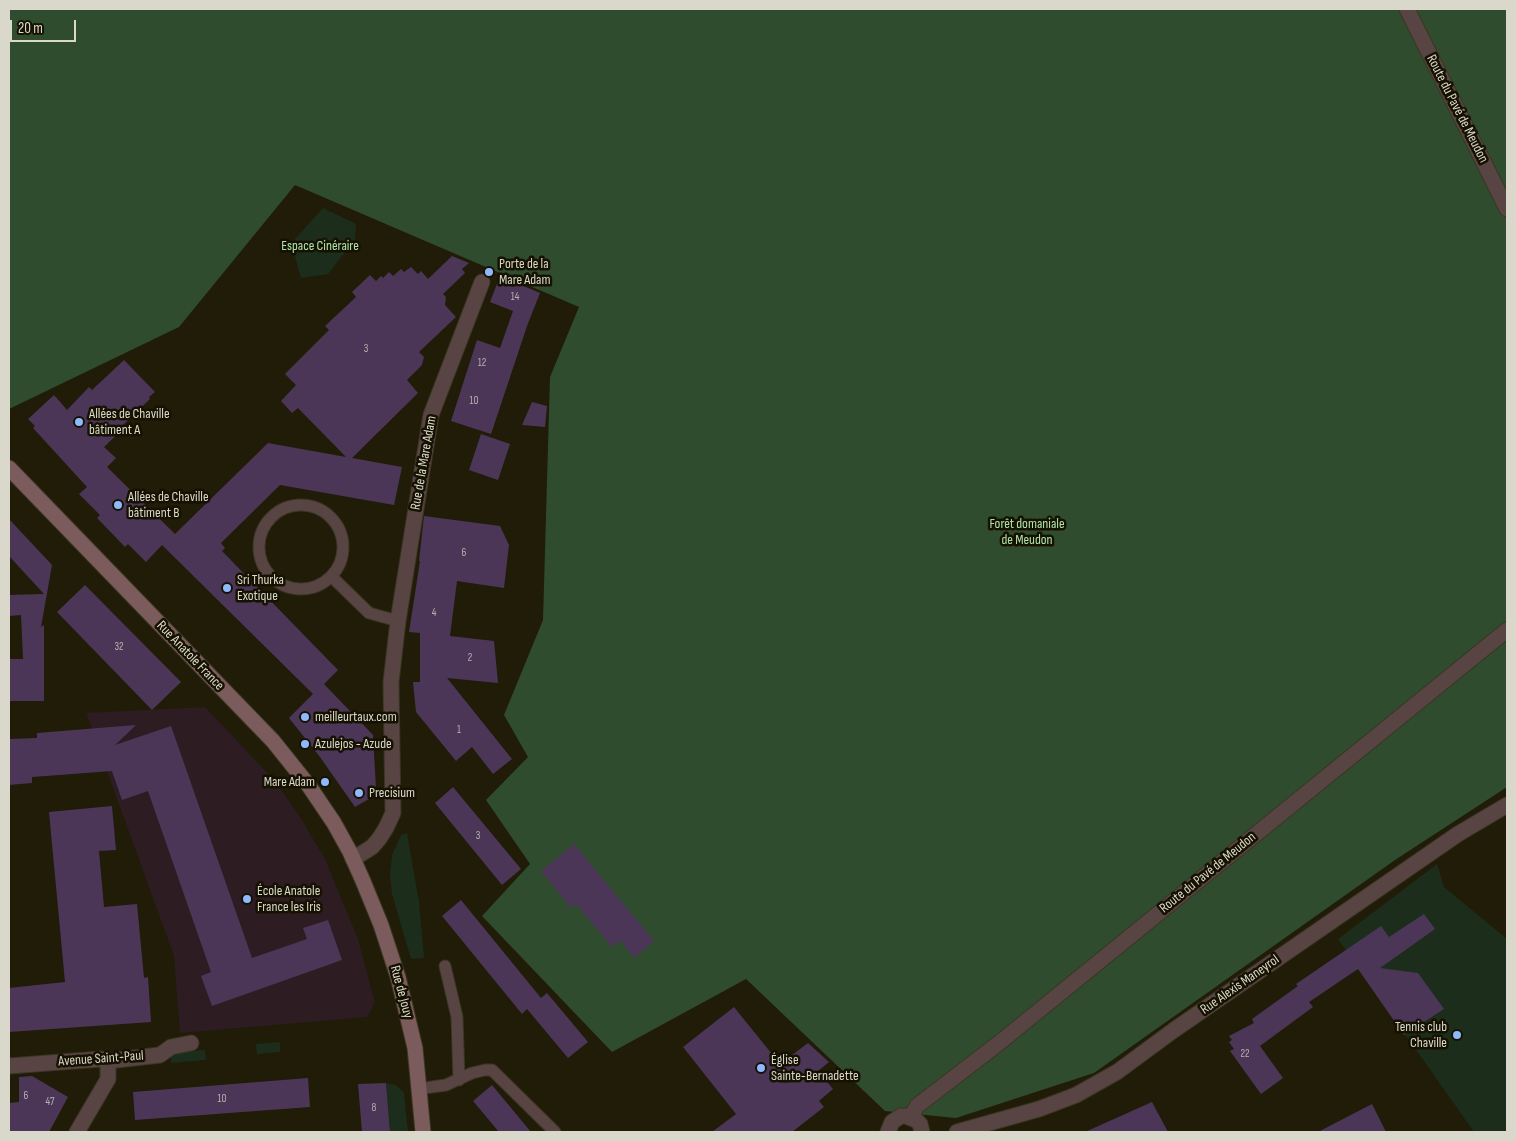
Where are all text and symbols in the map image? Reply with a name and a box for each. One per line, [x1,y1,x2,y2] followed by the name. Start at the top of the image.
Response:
[12,10,79,42] scale bar
[18,19,43,38] text: 20 m
[1422,52,1492,166] street label: Route du Pavé de Meudon
[281,238,359,254] park label: Espace Cinéraire
[499,256,550,288] place label: Porte de la Mare Adam
[483,266,495,278] marker: Porte de la Mare Adam
[511,290,519,304] house number: 14
[364,342,368,356] house number: 3
[478,356,486,370] house number: 12
[470,394,478,408] house number: 10
[89,406,170,438] place label: Allées de Chaville bâtiment A
[407,415,441,511] street label: Rue de la Mare Adam
[73,416,85,428] marker: Allées de Chaville bâtiment A
[128,489,209,522] place label: Allées de Chaville bâtiment B
[112,499,124,511] marker: Allées de Chaville bâtiment B
[989,516,1065,548] park label: Forêt domaniale de Meudon
[462,546,466,560] house number: 6
[237,572,284,604] place label: Sri Thurka Exotique
[221,582,233,594] marker: Sri Thurka Exotique
[432,606,436,620] house number: 4
[153,618,227,694] street label: Rue Anatole France
[114,640,124,654] house number: 32
[468,651,472,665] house number: 2
[315,709,397,725] place label: meilleurtaux.com
[299,711,311,723] marker: meilleurtaux.com
[457,723,461,737] house number: 1
[315,736,392,752] place label: Azulejos - Azude
[299,738,311,750] marker: Azulejos - Azude
[264,774,315,790] place label: Mare Adam
[319,776,331,788] marker: Mare Adam
[369,785,415,801] place label: Precisium
[353,787,365,799] marker: Precisium
[476,829,480,843] house number: 3
[1156,829,1260,917] street label: Route du Pavé de Meudon
[257,883,321,916] place label: École Anatole France les Iris
[241,893,253,905] marker: École Anatole France les Iris
[1197,952,1283,1018] street label: Rue Alexis Maneyrol
[386,964,416,1020] street label: Rue de Jouy
[1395,1019,1447,1052] place label: Tennis club Chaville
[1451,1029,1463,1041] marker: Tennis club Chaville
[1240,1047,1250,1061] house number: 22
[58,1048,144,1070] street label: Avenue Saint-Paul
[771,1052,859,1084] place label: Église Sainte-Bernadette
[755,1062,767,1074] marker: Église Sainte-Bernadette
[24,1089,28,1103] house number: 6
[218,1092,226,1106] house number: 10
[46,1095,54,1109] house number: 47
[372,1101,376,1115] house number: 8

